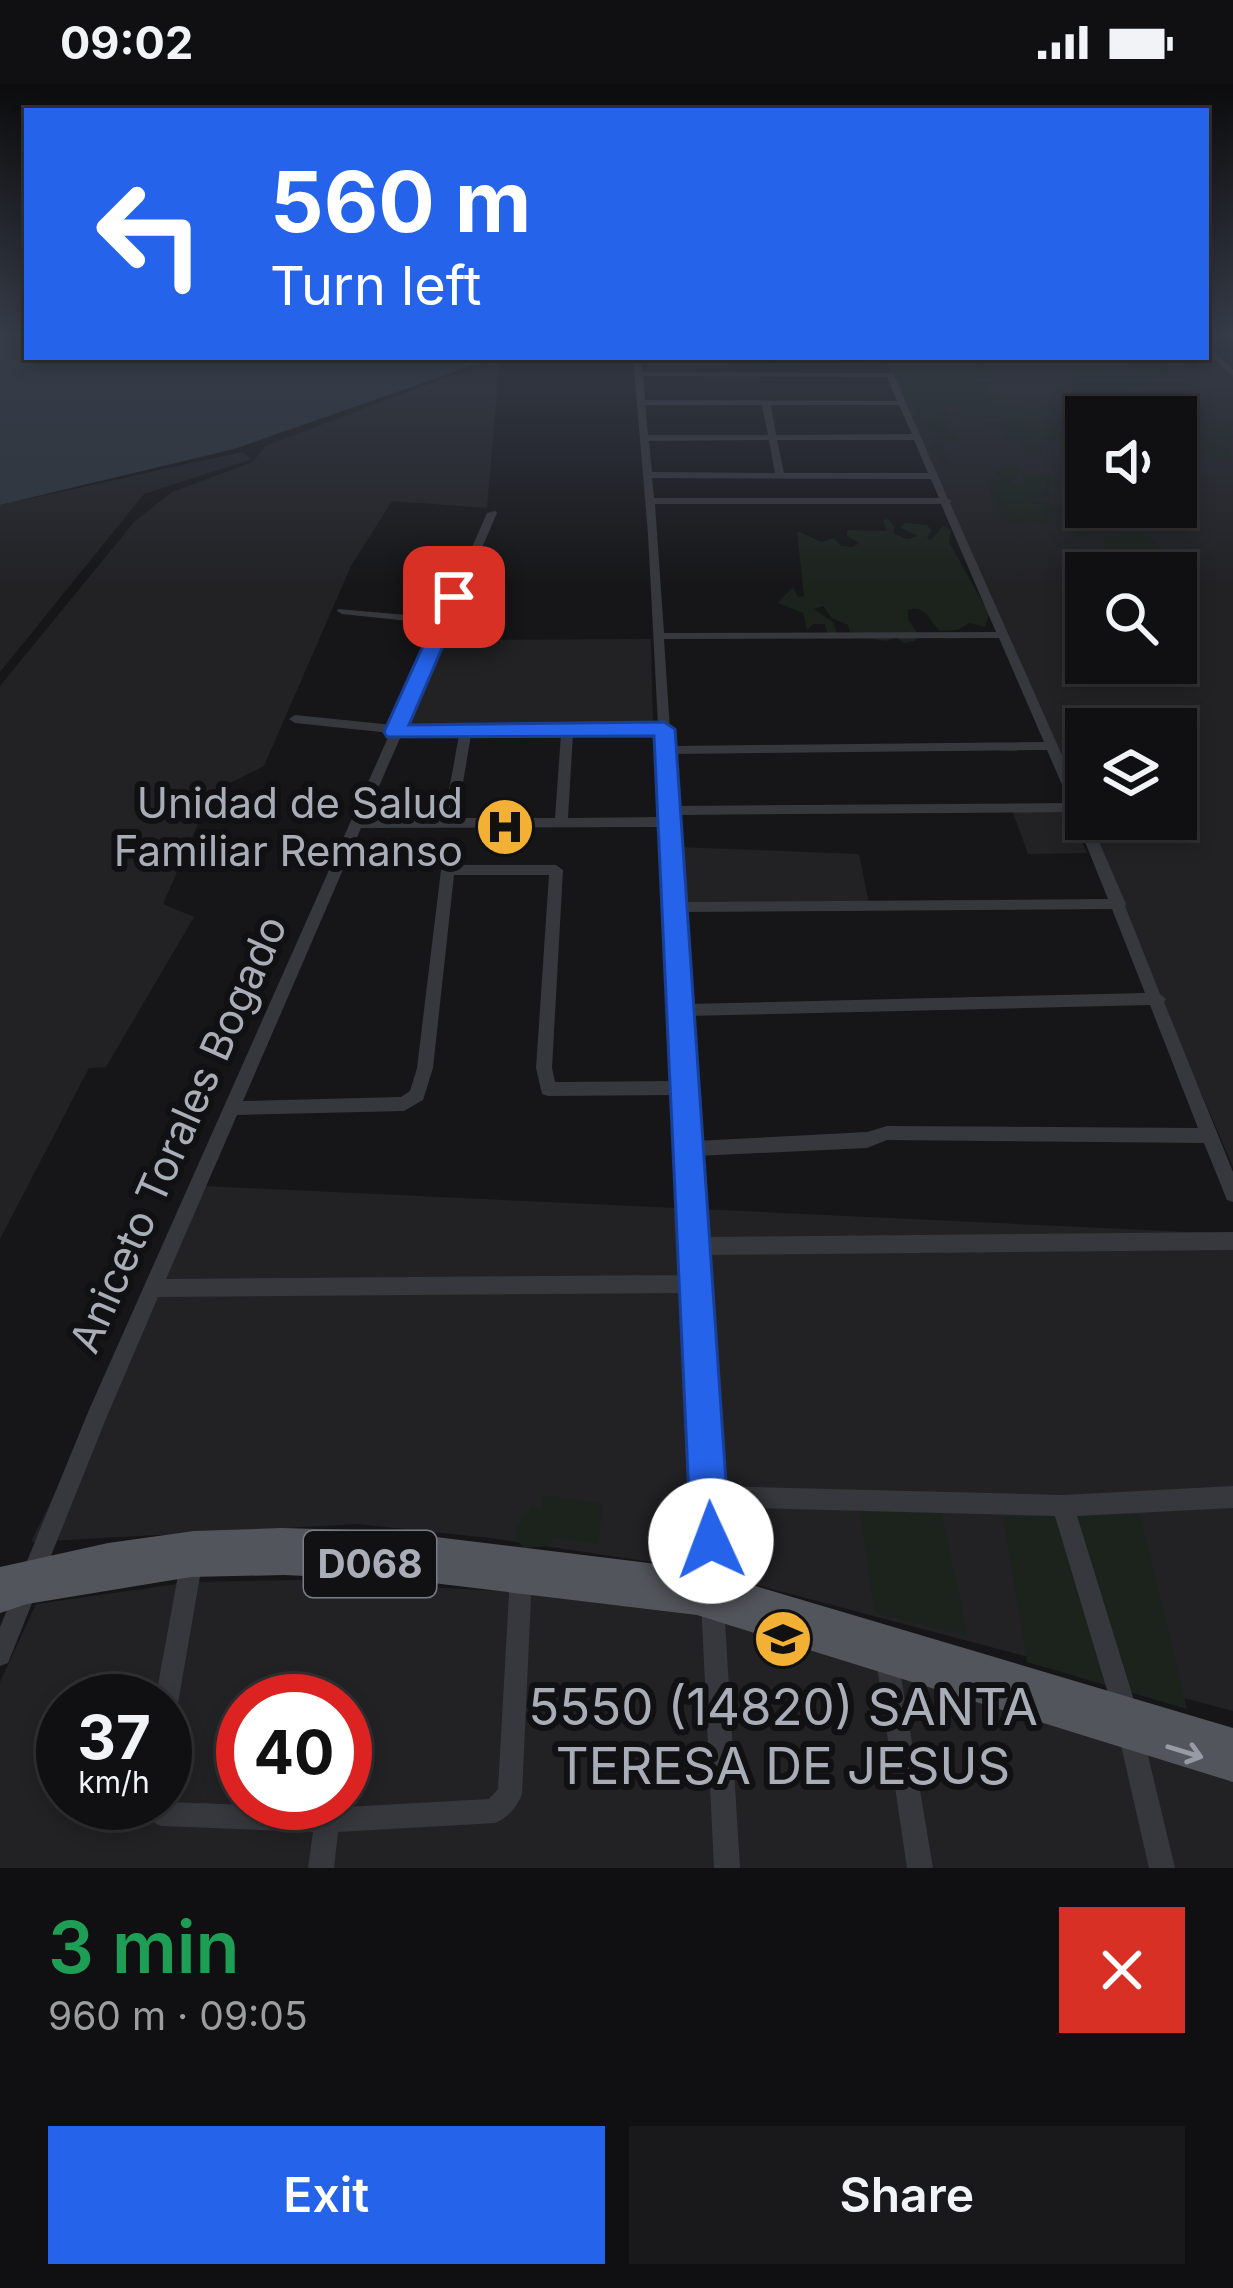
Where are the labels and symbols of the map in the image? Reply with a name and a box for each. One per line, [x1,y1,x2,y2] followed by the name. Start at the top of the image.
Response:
[403,546,505,648] pin
[114,777,463,876] place label: Unidad de Salud Familiar Remanso
[474,796,536,858] hospital icon: Unidad de Salud Familiar Remanso
[58,907,297,1360] street label: Aniceto Torales Bogado
[648,1478,774,1604] position arrow
[304,1531,436,1597] road number: D068
[752,1608,814,1670] school or university icon: 5550 (14820) SANTA TERESA DE JESUS
[216,1674,372,1830] speed limit sign: 40
[528,1676,1038,1796] place label: 5550 (14820) SANTA TERESA DE JESUS
[1165,1742,1203,1764] one-way arrow

